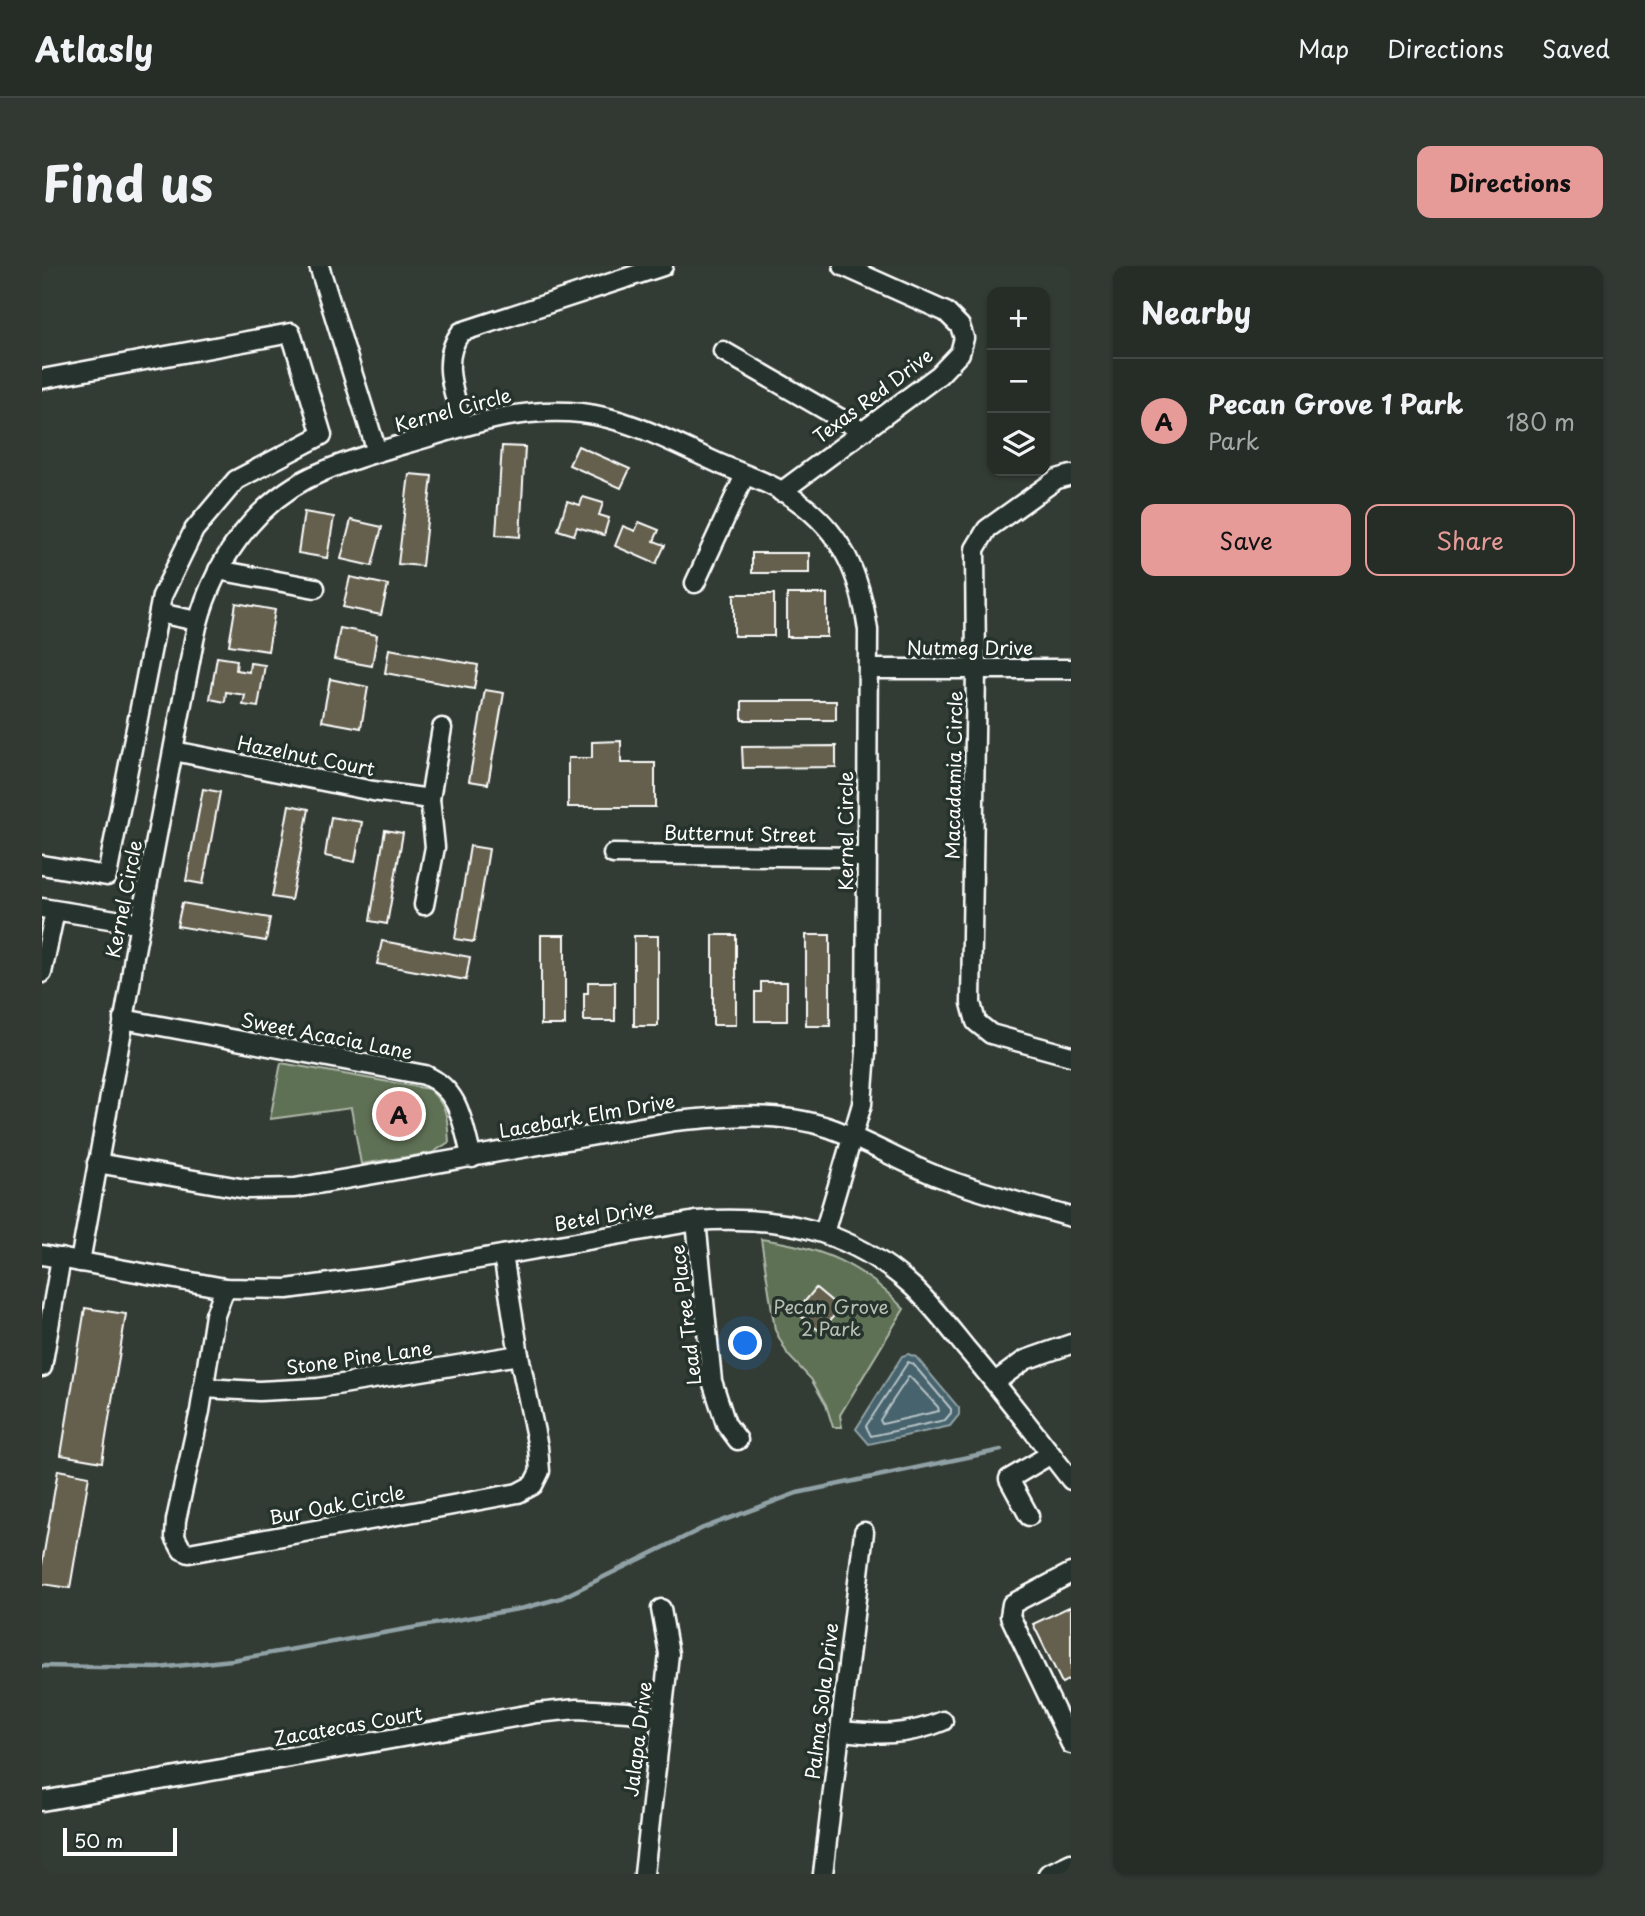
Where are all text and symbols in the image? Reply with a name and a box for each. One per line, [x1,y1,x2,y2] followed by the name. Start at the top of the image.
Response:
[35,23,153,73] text: Atlasly
[1298,30,1349,66] text: Map
[1387,30,1504,66] text: Directions
[1542,30,1610,66] text: Saved
[42,145,213,219] text: Find us
[1417,146,1603,218] button: Directions
[987,287,1050,476] map controls
[987,287,1050,350] button: +
[1141,289,1251,334] text: Nearby
[807,341,938,450] street label: Texas Red Drive
[987,350,1050,413] button: −
[391,380,514,438] street label: Kernel Circle
[1208,384,1463,423] text: Pecan Grove 1 Park
[1155,404,1173,439] text: A
[1506,404,1575,439] text: 180 m
[987,413,1050,476] button: layers
[1208,423,1259,458] text: Park
[1141,504,1351,576] button: Save
[1365,504,1575,576] button: Share
[907,633,1033,661] street label: Nutmeg Drive
[938,690,968,860] street label: Macadamia Circle
[235,728,378,782] street label: Hazelnut Court
[831,771,859,891] street label: Kernel Circle
[664,818,817,848] street label: Butternut Street
[98,837,148,960] street label: Kernel Circle
[239,1005,415,1065] street label: Sweet Acacia Lane
[497,1086,677,1144] street label: Lacebark Elm Drive
[376,1088,422,1140] pin: A
[552,1193,656,1238] street label: Betel Drive
[662,1243,708,1387] street label: Lead Tree Place
[773,1292,889,1342] park label: Pecan Grove 2 Park
[728,1326,762,1360] your location
[284,1333,434,1381] street label: Stone Pine Lane
[267,1477,407,1531] street label: Bur Oak Circle
[798,1621,844,1781] street label: Palma Sola Drive
[616,1679,658,1798] street label: Jalapa Drive
[271,1698,425,1752] street label: Zacatecas Court
[63,1825,177,1857] scale bar
[74,1826,123,1854] text: 50 m

